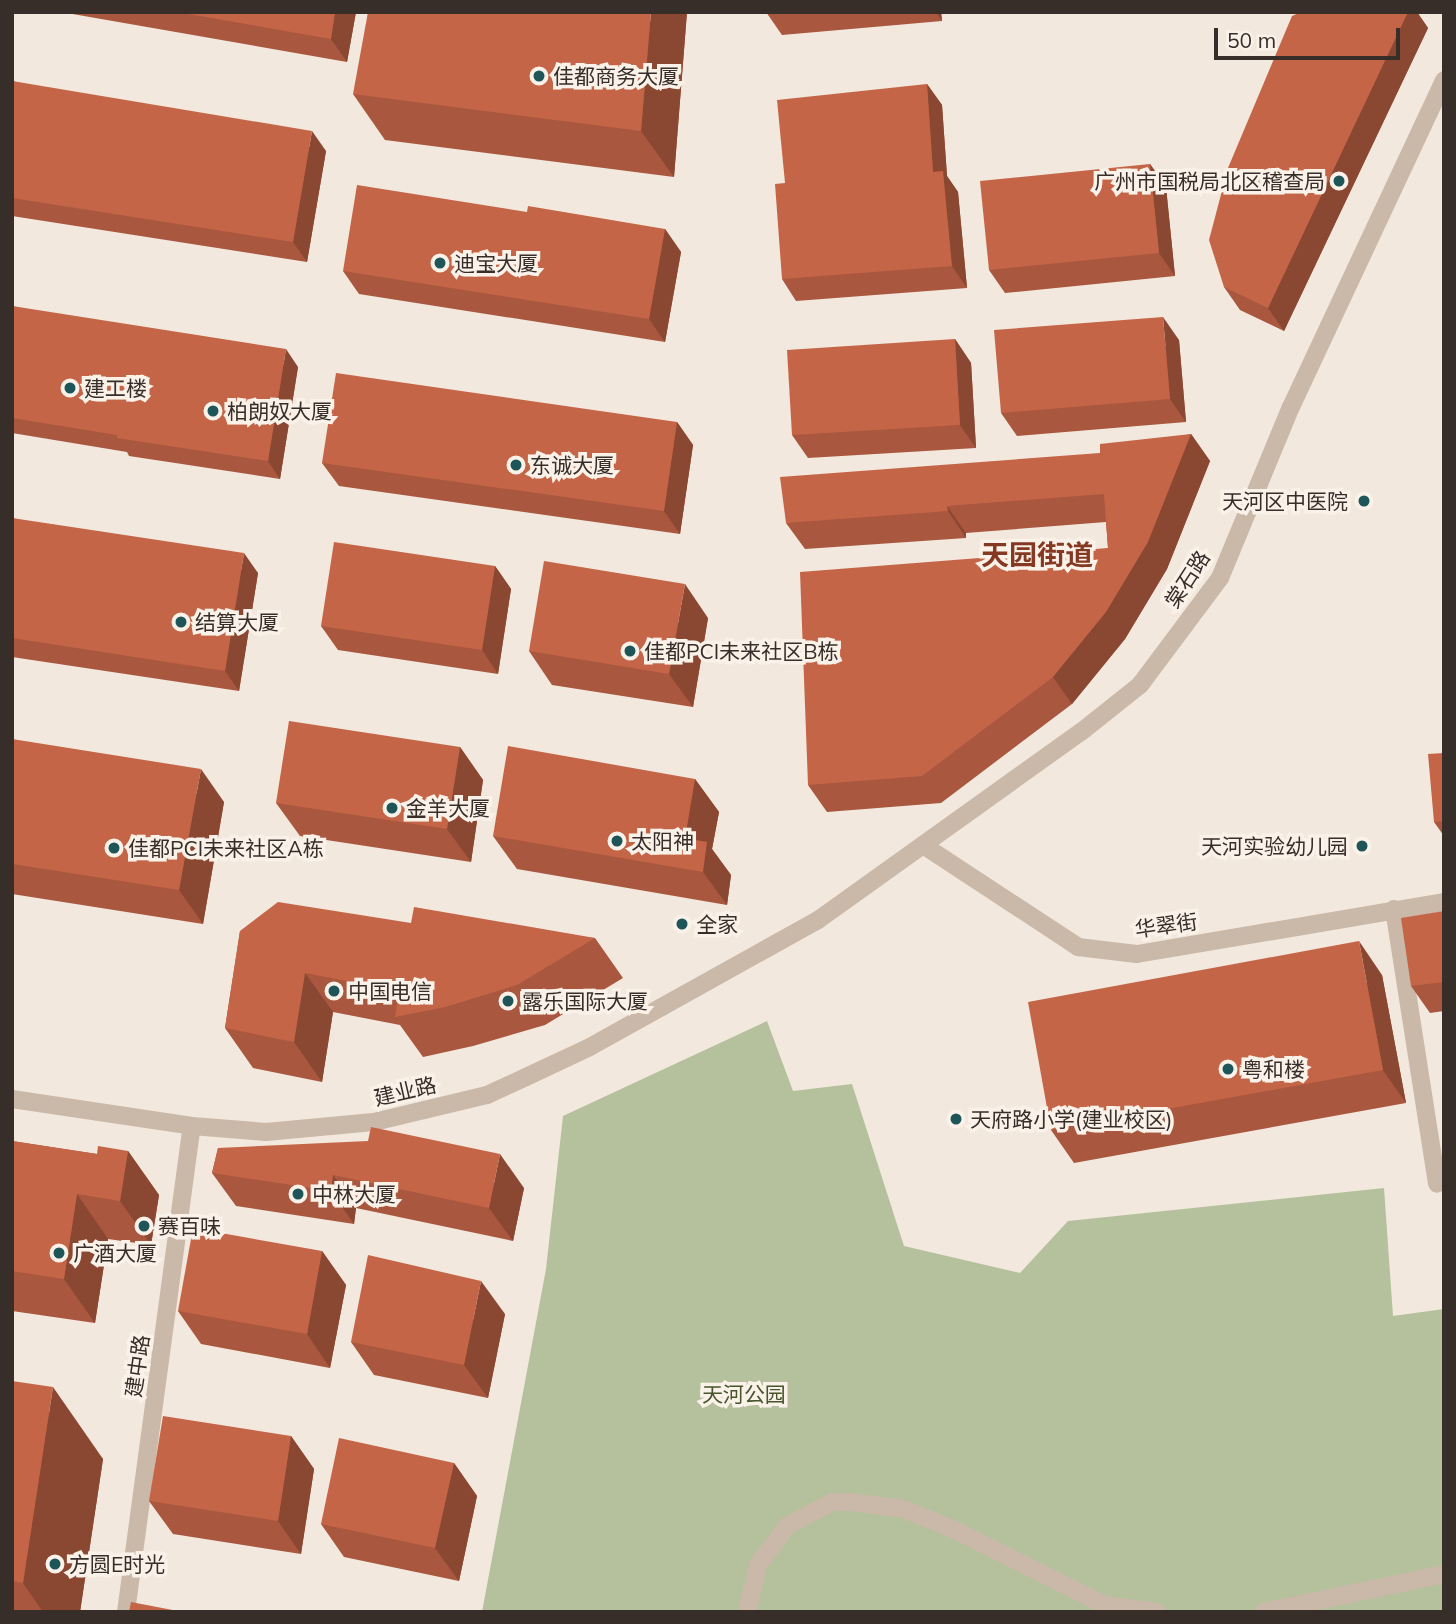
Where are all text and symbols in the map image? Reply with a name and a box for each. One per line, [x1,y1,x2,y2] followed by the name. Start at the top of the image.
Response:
[1218,14,1404,58] scale bar
[1227,27,1276,53] text: 50 m
[553,63,679,89] place label: 佳都商务大厦
[531,68,547,84] marker: 佳都商务大厦
[1094,168,1325,194] place label: 广州市国税局北区稽查局
[1331,173,1347,189] marker: 广州市国税局北区稽查局
[454,250,538,276] place label: 迪宝大厦
[432,255,448,271] marker: 迪宝大厦
[84,375,147,401] place label: 建工楼
[62,380,78,396] marker: 建工楼
[227,398,332,424] place label: 柏朗奴大厦
[205,403,221,419] marker: 柏朗奴大厦
[530,452,614,478] place label: 东诚大厦
[508,457,524,473] marker: 东诚大厦
[1222,488,1348,514] place label: 天河区中医院
[1354,491,1374,511] marker: 天河区中医院
[981,538,1093,572] district label: 天园街道
[1159,546,1215,612] street label: 棠石路
[195,609,279,635] place label: 结算大厦
[173,614,189,630] marker: 结算大厦
[644,638,839,664] place label: 佳都PCI未来社区B栋
[622,643,638,659] marker: 佳都PCI未来社区B栋
[406,795,490,821] place label: 金羊大厦
[384,800,400,816] marker: 金羊大厦
[631,828,694,854] place label: 太阳神
[609,833,625,849] marker: 太阳神
[1201,833,1348,859] place label: 天河实验幼儿园
[128,835,324,861] place label: 佳都PCI未来社区A栋
[1354,838,1370,854] marker: 天河实验幼儿园
[106,840,122,856] marker: 佳都PCI未来社区A栋
[1133,908,1199,942] street label: 华翠街
[696,911,738,937] place label: 全家
[674,916,690,932] marker: 全家
[348,978,432,1004] place label: 中国电信
[326,983,342,999] marker: 中国电信
[522,988,648,1014] place label: 露乐国际大厦
[500,993,516,1009] marker: 露乐国际大厦
[1242,1056,1305,1082] place label: 粤和楼
[1220,1061,1236,1077] marker: 粤和楼
[371,1072,439,1110] street label: 建业路
[970,1106,1172,1132] place label: 天府路小学(建业校区)
[948,1111,964,1127] marker: 天府路小学(建业校区)
[312,1181,396,1207] place label: 中林大厦
[290,1186,306,1202] marker: 中林大厦
[158,1213,221,1239] place label: 赛百味
[136,1218,152,1234] marker: 赛百味
[73,1240,157,1266] place label: 广酒大厦
[51,1245,67,1261] marker: 广酒大厦
[120,1333,154,1399] street label: 建中路
[702,1381,786,1407] park label: 天河公园
[69,1551,165,1577] place label: 方圆E时光
[47,1556,63,1572] marker: 方圆E时光

